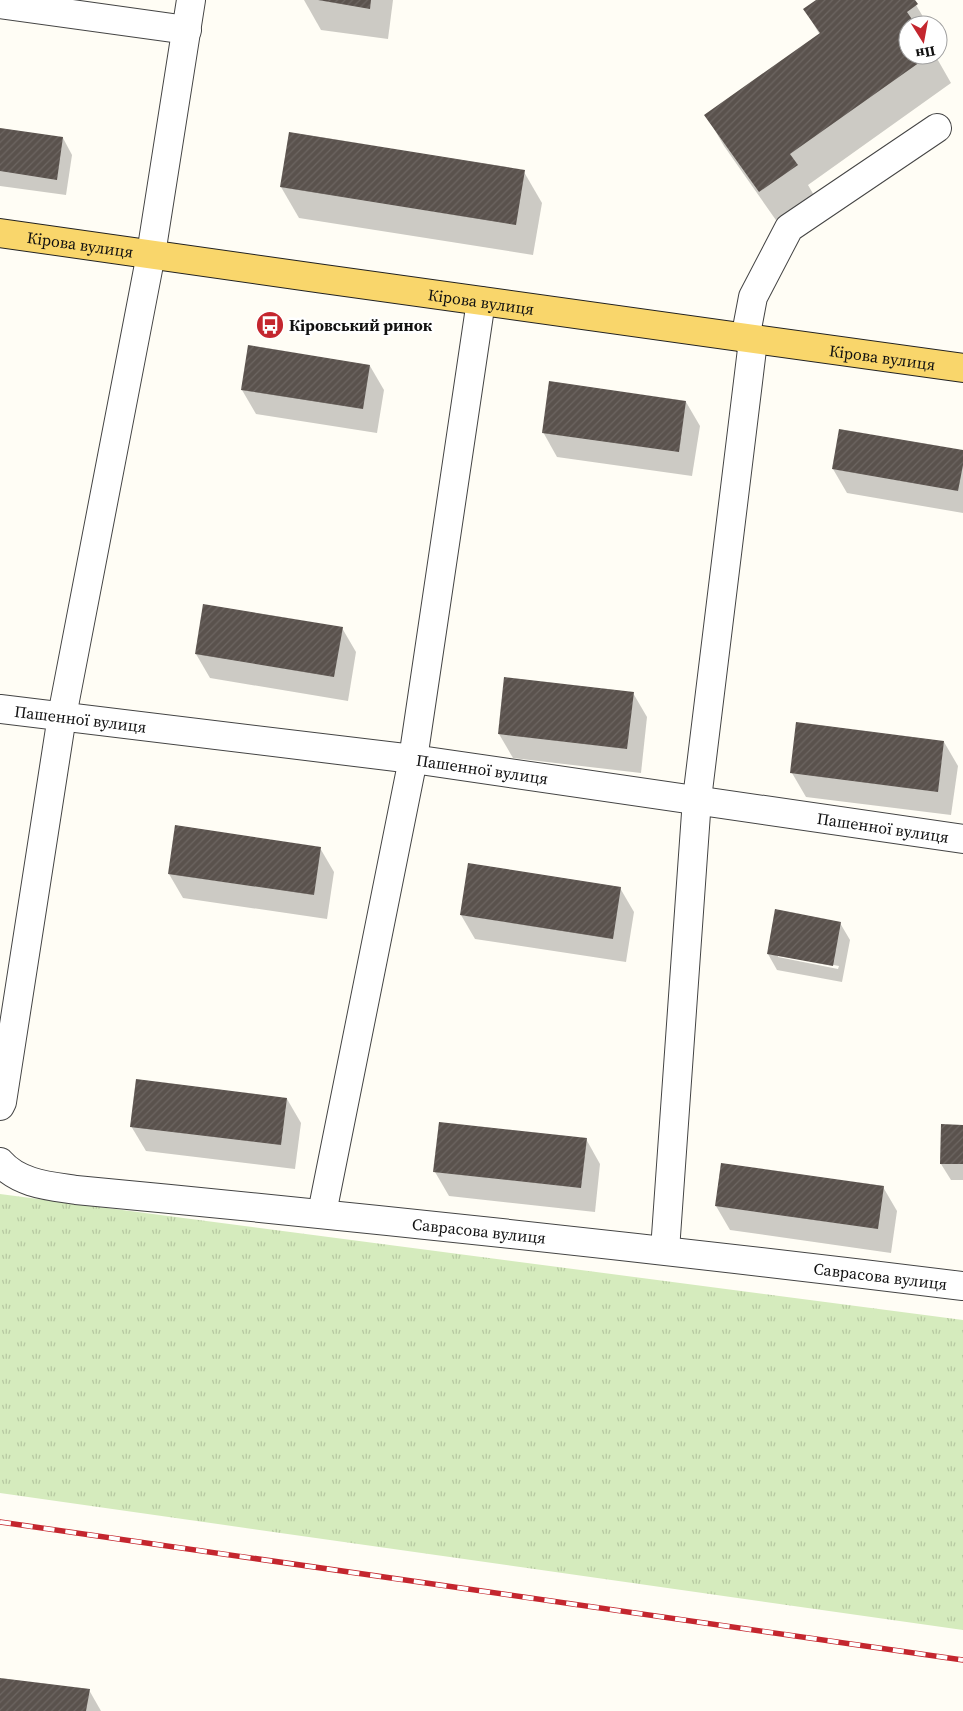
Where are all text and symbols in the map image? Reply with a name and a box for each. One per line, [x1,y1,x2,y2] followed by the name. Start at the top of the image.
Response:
[898,15,948,65] north arrow
[914,41,937,64] text: Пн
[26,226,135,263] street label: Кірова вулиця
[427,283,536,320] street label: Кірова вулиця
[255,310,285,340] bus stop icon: Кіровський ринок
[289,314,433,336] place label: Кіровський ринок
[828,339,937,375] street label: Кірова вулиця
[13,700,148,738] street label: Пашенної вулиця
[415,749,550,790] street label: Пашенної вулиця
[816,807,950,848] street label: Пашенної вулиця
[411,1213,547,1249] street label: Саврасова вулиця
[812,1257,949,1295] street label: Саврасова вулиця

